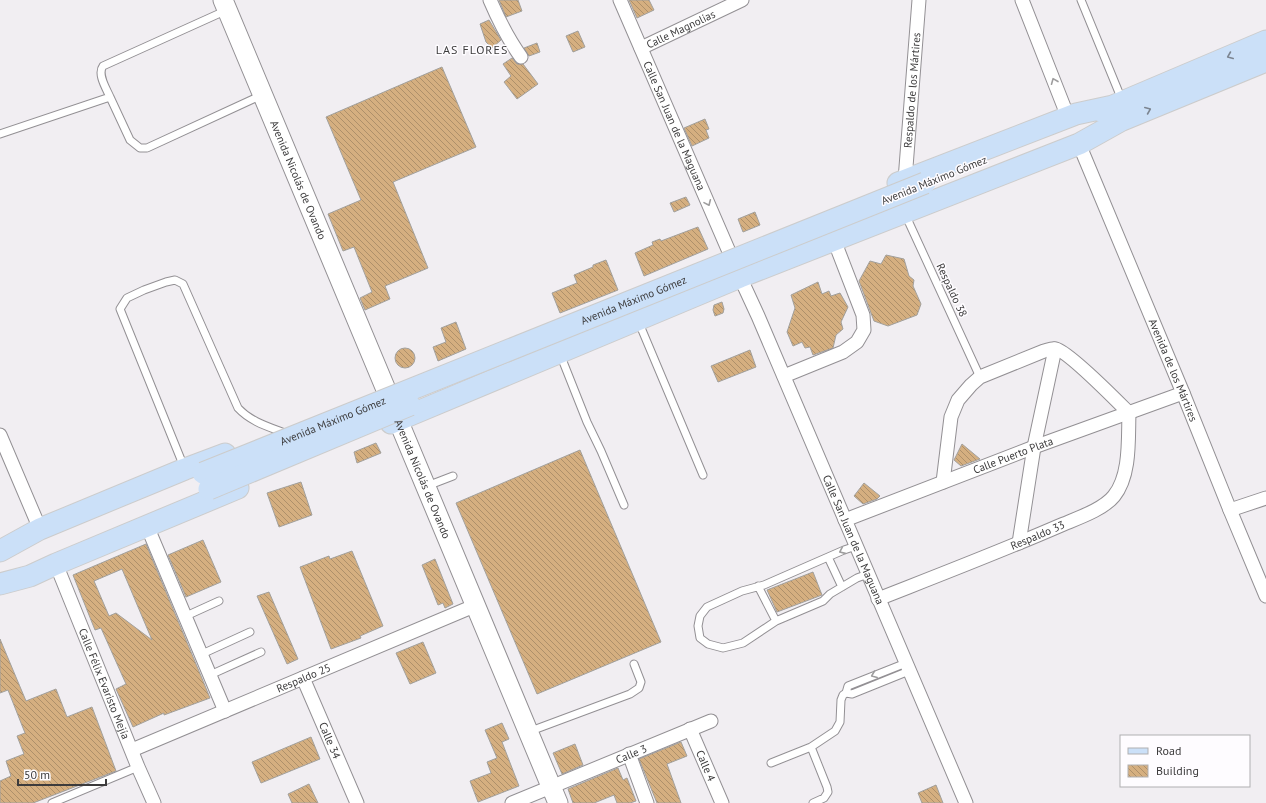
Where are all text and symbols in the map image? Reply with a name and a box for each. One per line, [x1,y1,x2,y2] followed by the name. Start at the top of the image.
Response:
[644,7,718,52] street label: Calle Magnolias
[901,32,923,149] street label: Respaldo de los Mártires
[436,42,508,57] district label: LAS FLORES
[1227,51,1234,59] one-way arrow
[640,59,709,192] street label: Calle San Juan de la Maguana
[1050,77,1058,84] one-way arrow
[1144,106,1151,114] one-way arrow
[267,118,329,242] street label: Avenida Nicolás de Ovando
[879,152,989,208] street label: Avenida Máximo Gómez
[703,198,711,206] one-way arrow
[933,261,971,319] street label: Respaldo 38
[579,273,689,328] street label: Avenida Máximo Gómez
[1146,317,1201,424] street label: Avenida de los Mártires
[278,393,388,448] street label: Avenida Máximo Gómez
[392,417,454,541] street label: Avenida Nicolás de Ovando
[971,434,1055,477] street label: Calle Puerto Plata
[820,473,887,607] street label: Calle San Juan de la Maguana
[1008,517,1067,553] street label: Respaldo 33
[838,546,846,554] one-way arrow
[76,626,133,741] street label: Calle Félix Evaristo Mejía
[274,660,333,695] street label: Respaldo 25
[870,671,877,679] one-way arrow
[316,720,344,761] street label: Calle 34
[1120,735,1250,787] legend
[614,741,649,767] street label: Calle 3
[1156,743,1181,758] text: Road
[693,748,719,783] street label: Calle 4
[18,761,106,787] scale bar
[1156,763,1199,778] text: Building
[24,767,50,782] text: 50 m

